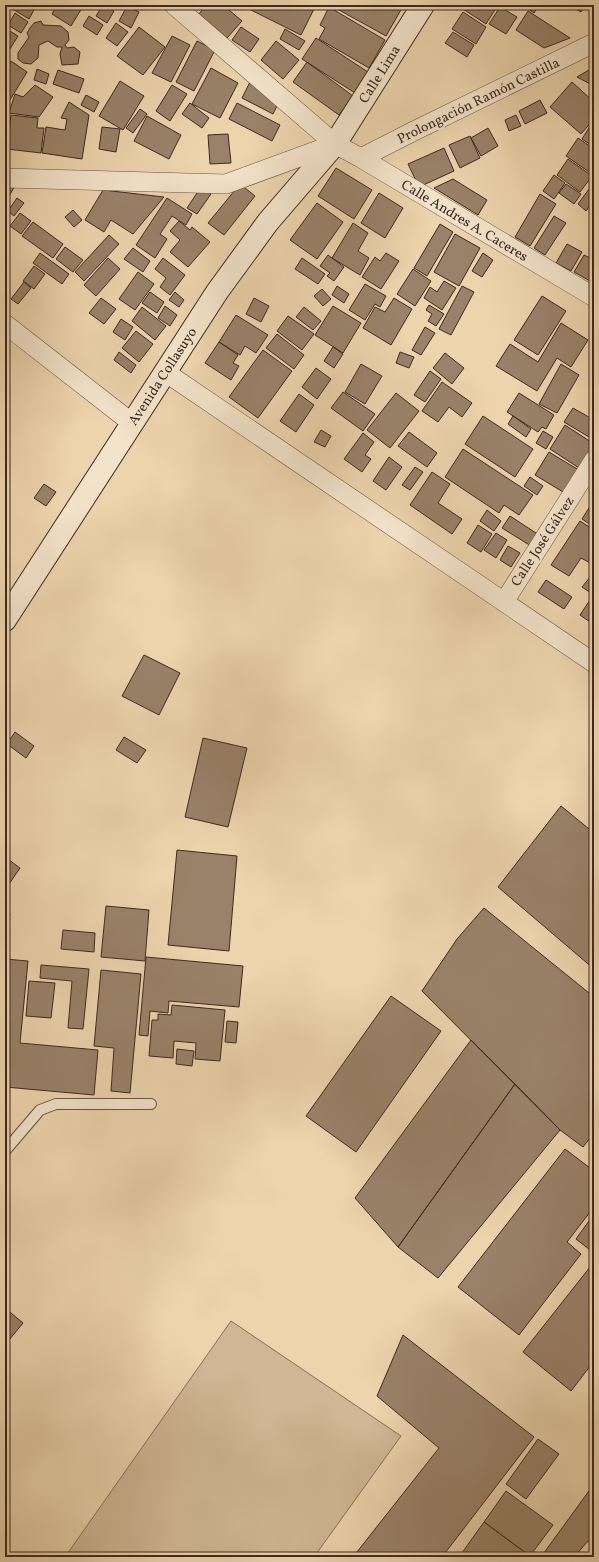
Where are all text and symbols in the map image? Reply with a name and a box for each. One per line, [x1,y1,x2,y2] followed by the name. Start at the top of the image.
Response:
[355,42,406,108] street label: Calle Lima
[394,54,563,149] street label: Prolongación Ramón Castilla
[397,176,531,267] street label: Calle Andres A. Caceres
[124,324,202,430] street label: Avenida Collasuyo
[507,493,579,590] street label: Calle José Gálvez

